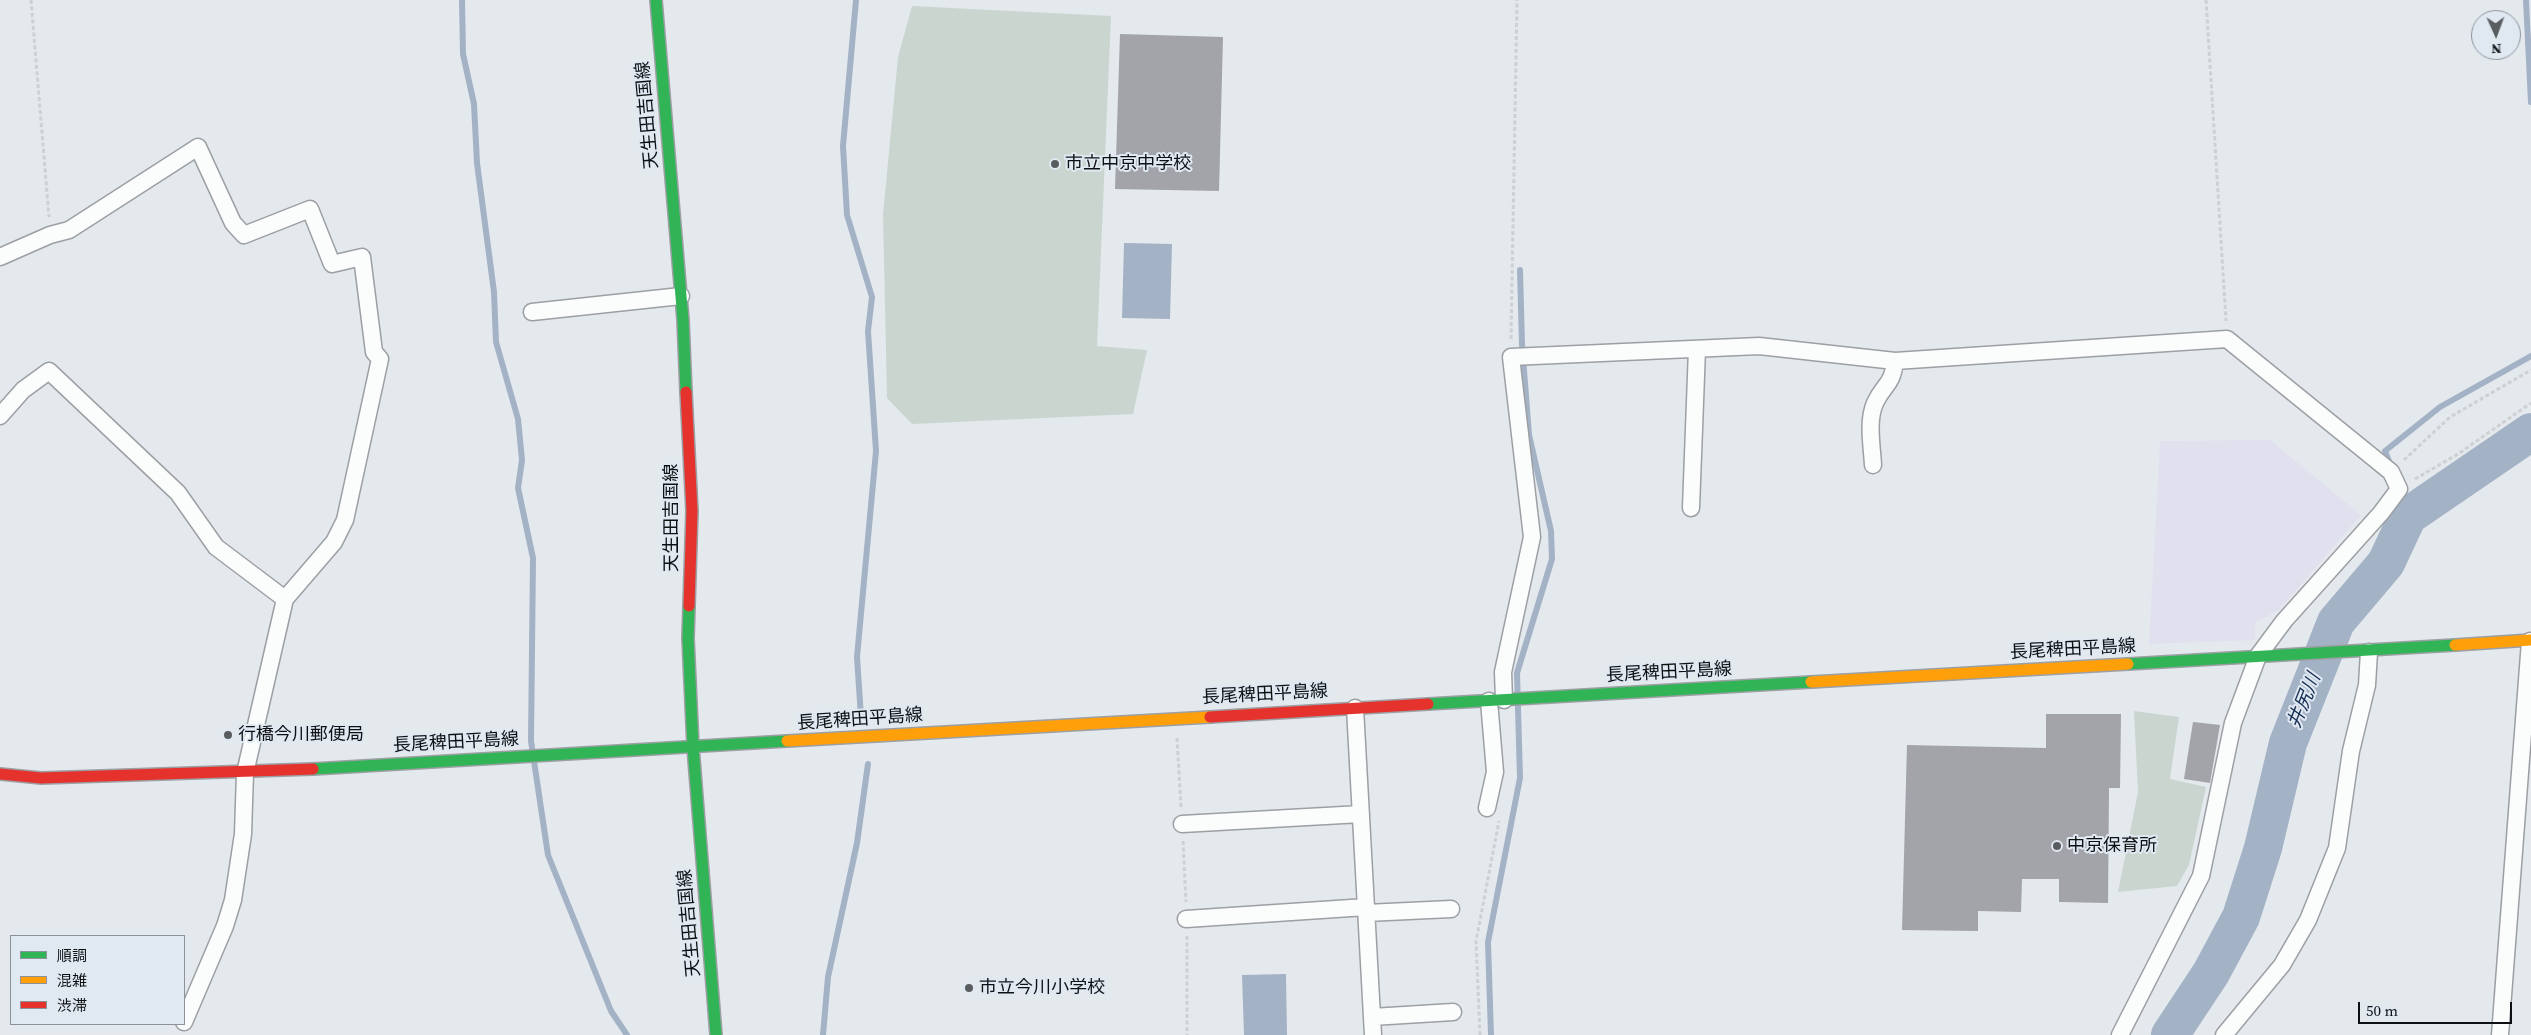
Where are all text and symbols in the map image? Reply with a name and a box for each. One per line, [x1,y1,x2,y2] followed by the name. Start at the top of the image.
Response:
[2471,10,2521,60] north arrow
[2491,39,2502,59] text: N
[633,60,663,170] street label: 天生田吉国線
[1065,153,1191,175] place label: 市立中京中学校
[1049,158,1061,170] marker: 市立中京中学校
[661,464,683,572] street label: 天生田吉国線
[2010,636,2136,664] street label: 長尾稗田平島線
[1606,659,1732,687] street label: 長尾稗田平島線
[2284,670,2326,732] water label: 井尻川
[1202,681,1328,709] street label: 長尾稗田平島線
[796,705,924,735] street label: 長尾稗田平島線
[238,724,364,746] place label: 行橋今川郵便局
[222,729,234,741] marker: 行橋今川郵便局
[393,729,519,757] street label: 長尾稗田平島線
[2067,835,2157,857] place label: 中京保育所
[2051,840,2063,852] marker: 中京保育所
[675,868,705,978] street label: 天生田吉国線
[10,935,185,1025] legend
[57,945,87,966] text: 順調
[57,970,87,991] text: 混雑
[979,977,1105,999] place label: 市立今川小学校
[963,982,975,994] marker: 市立今川小学校
[2361,992,2515,1024] scale bar
[57,995,87,1016] text: 渋滞
[2366,1000,2398,1021] text: 50 m

